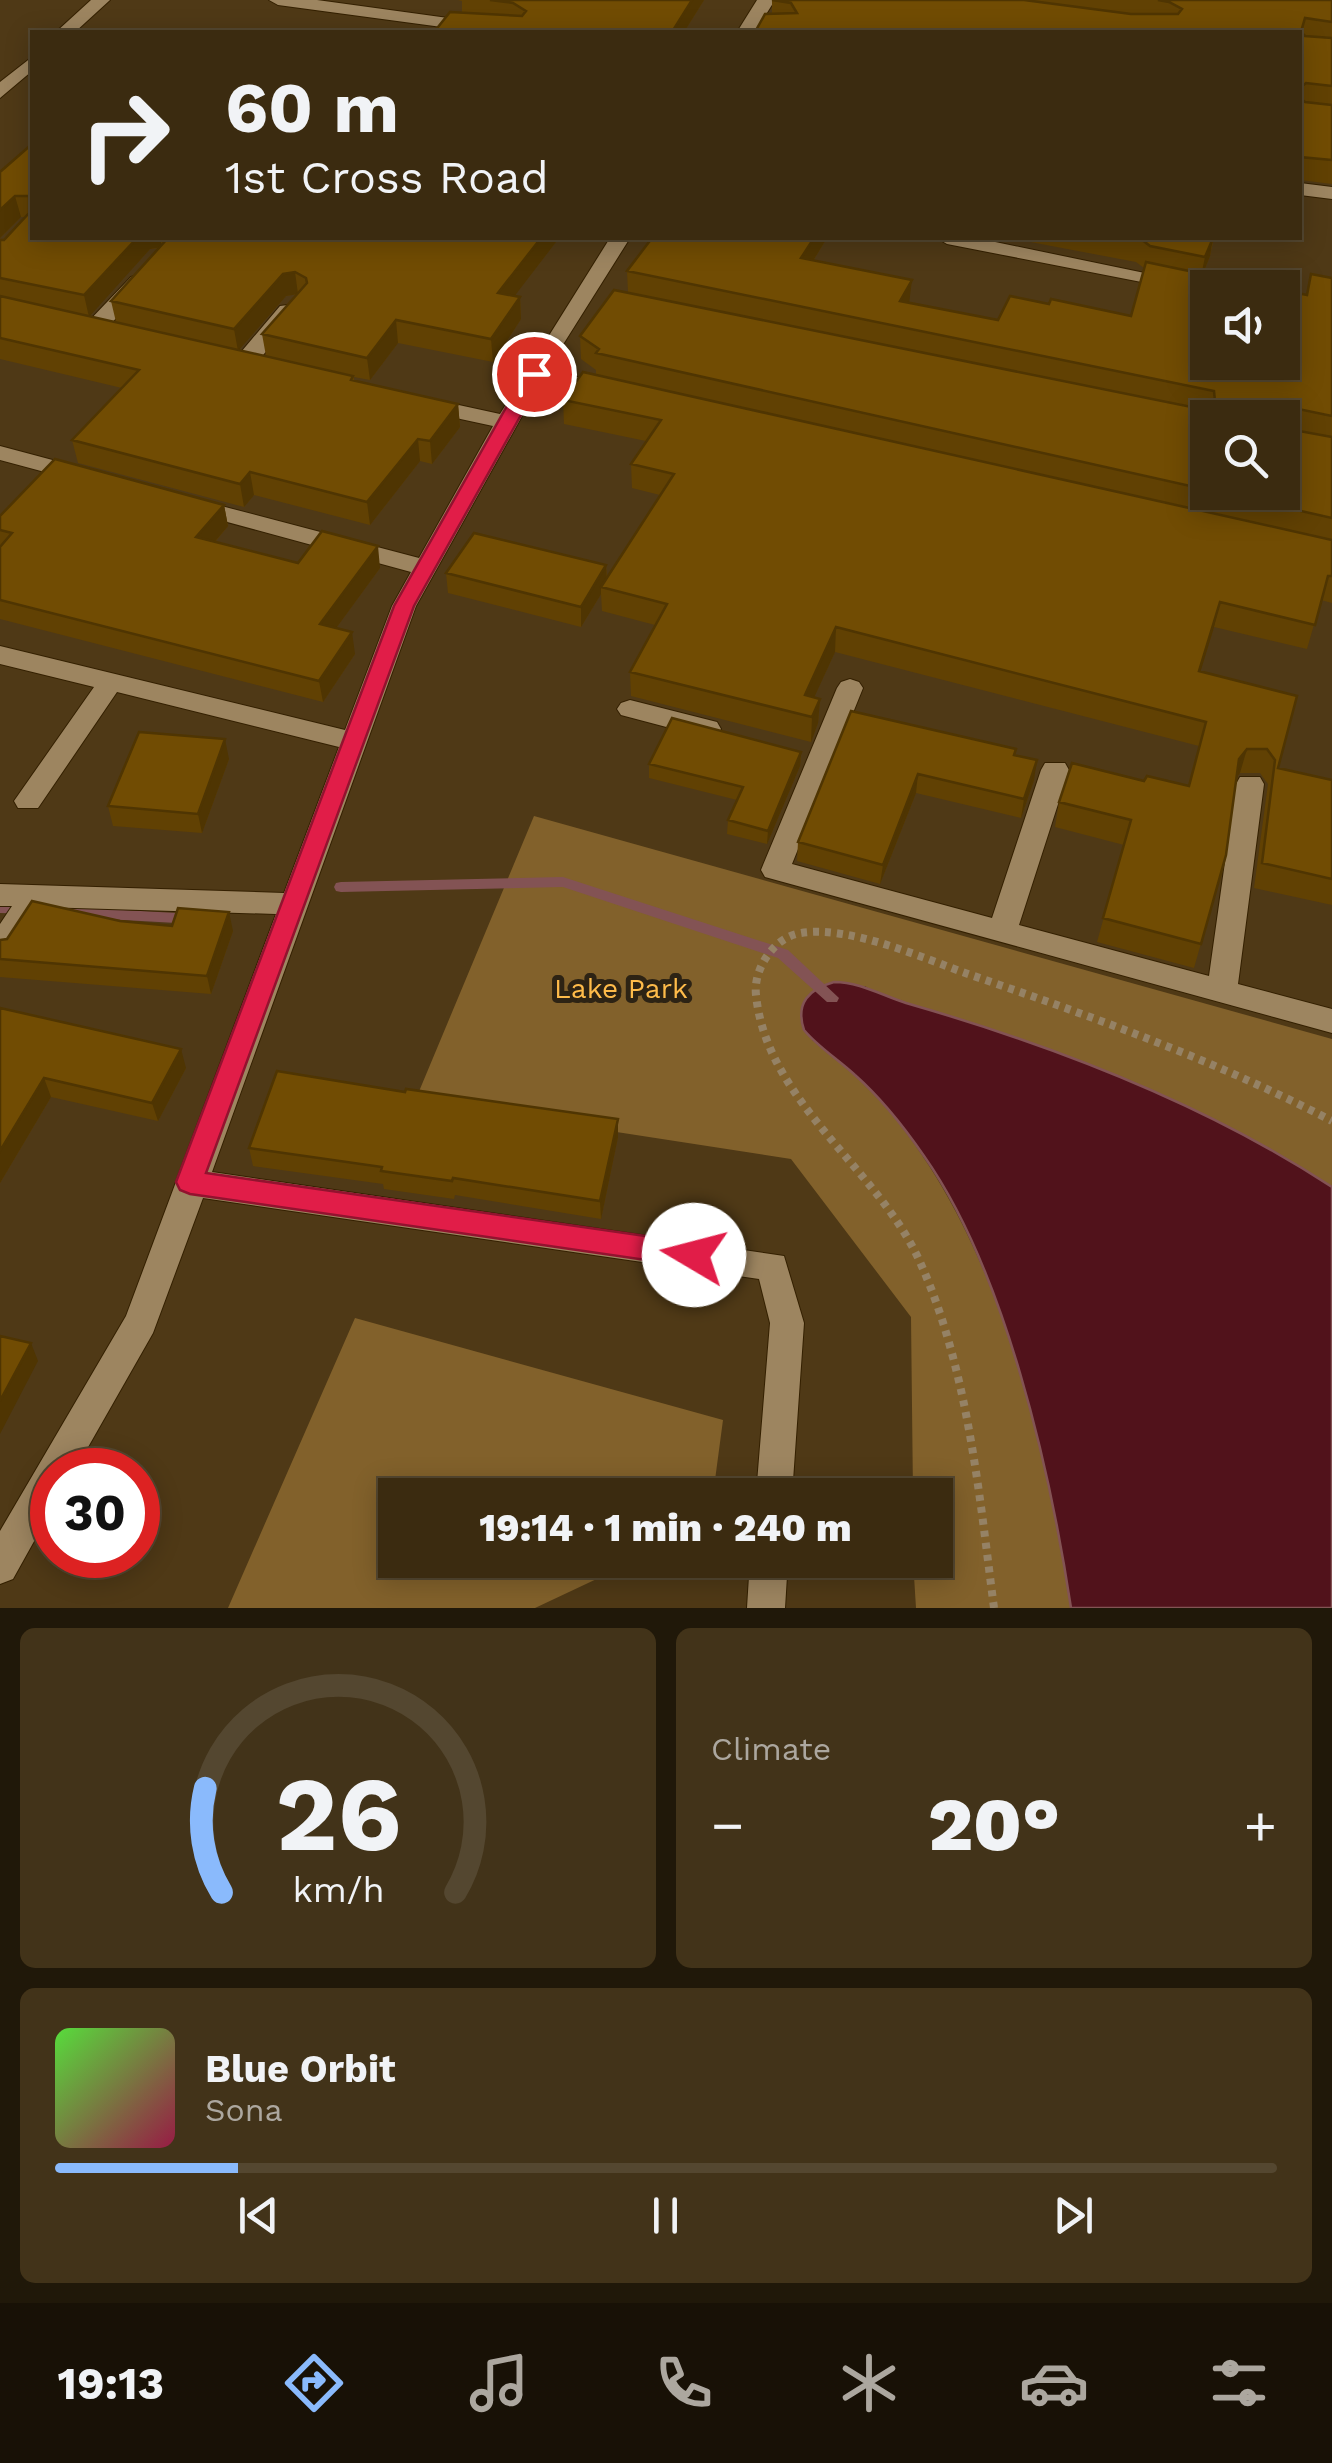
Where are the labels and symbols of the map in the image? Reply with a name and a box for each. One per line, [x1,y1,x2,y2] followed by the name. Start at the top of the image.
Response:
[492,332,577,417] pin
[554,972,688,1005] park label: Lake Park
[642,1203,746,1307] position arrow
[30,1448,160,1578] speed limit sign: 30

